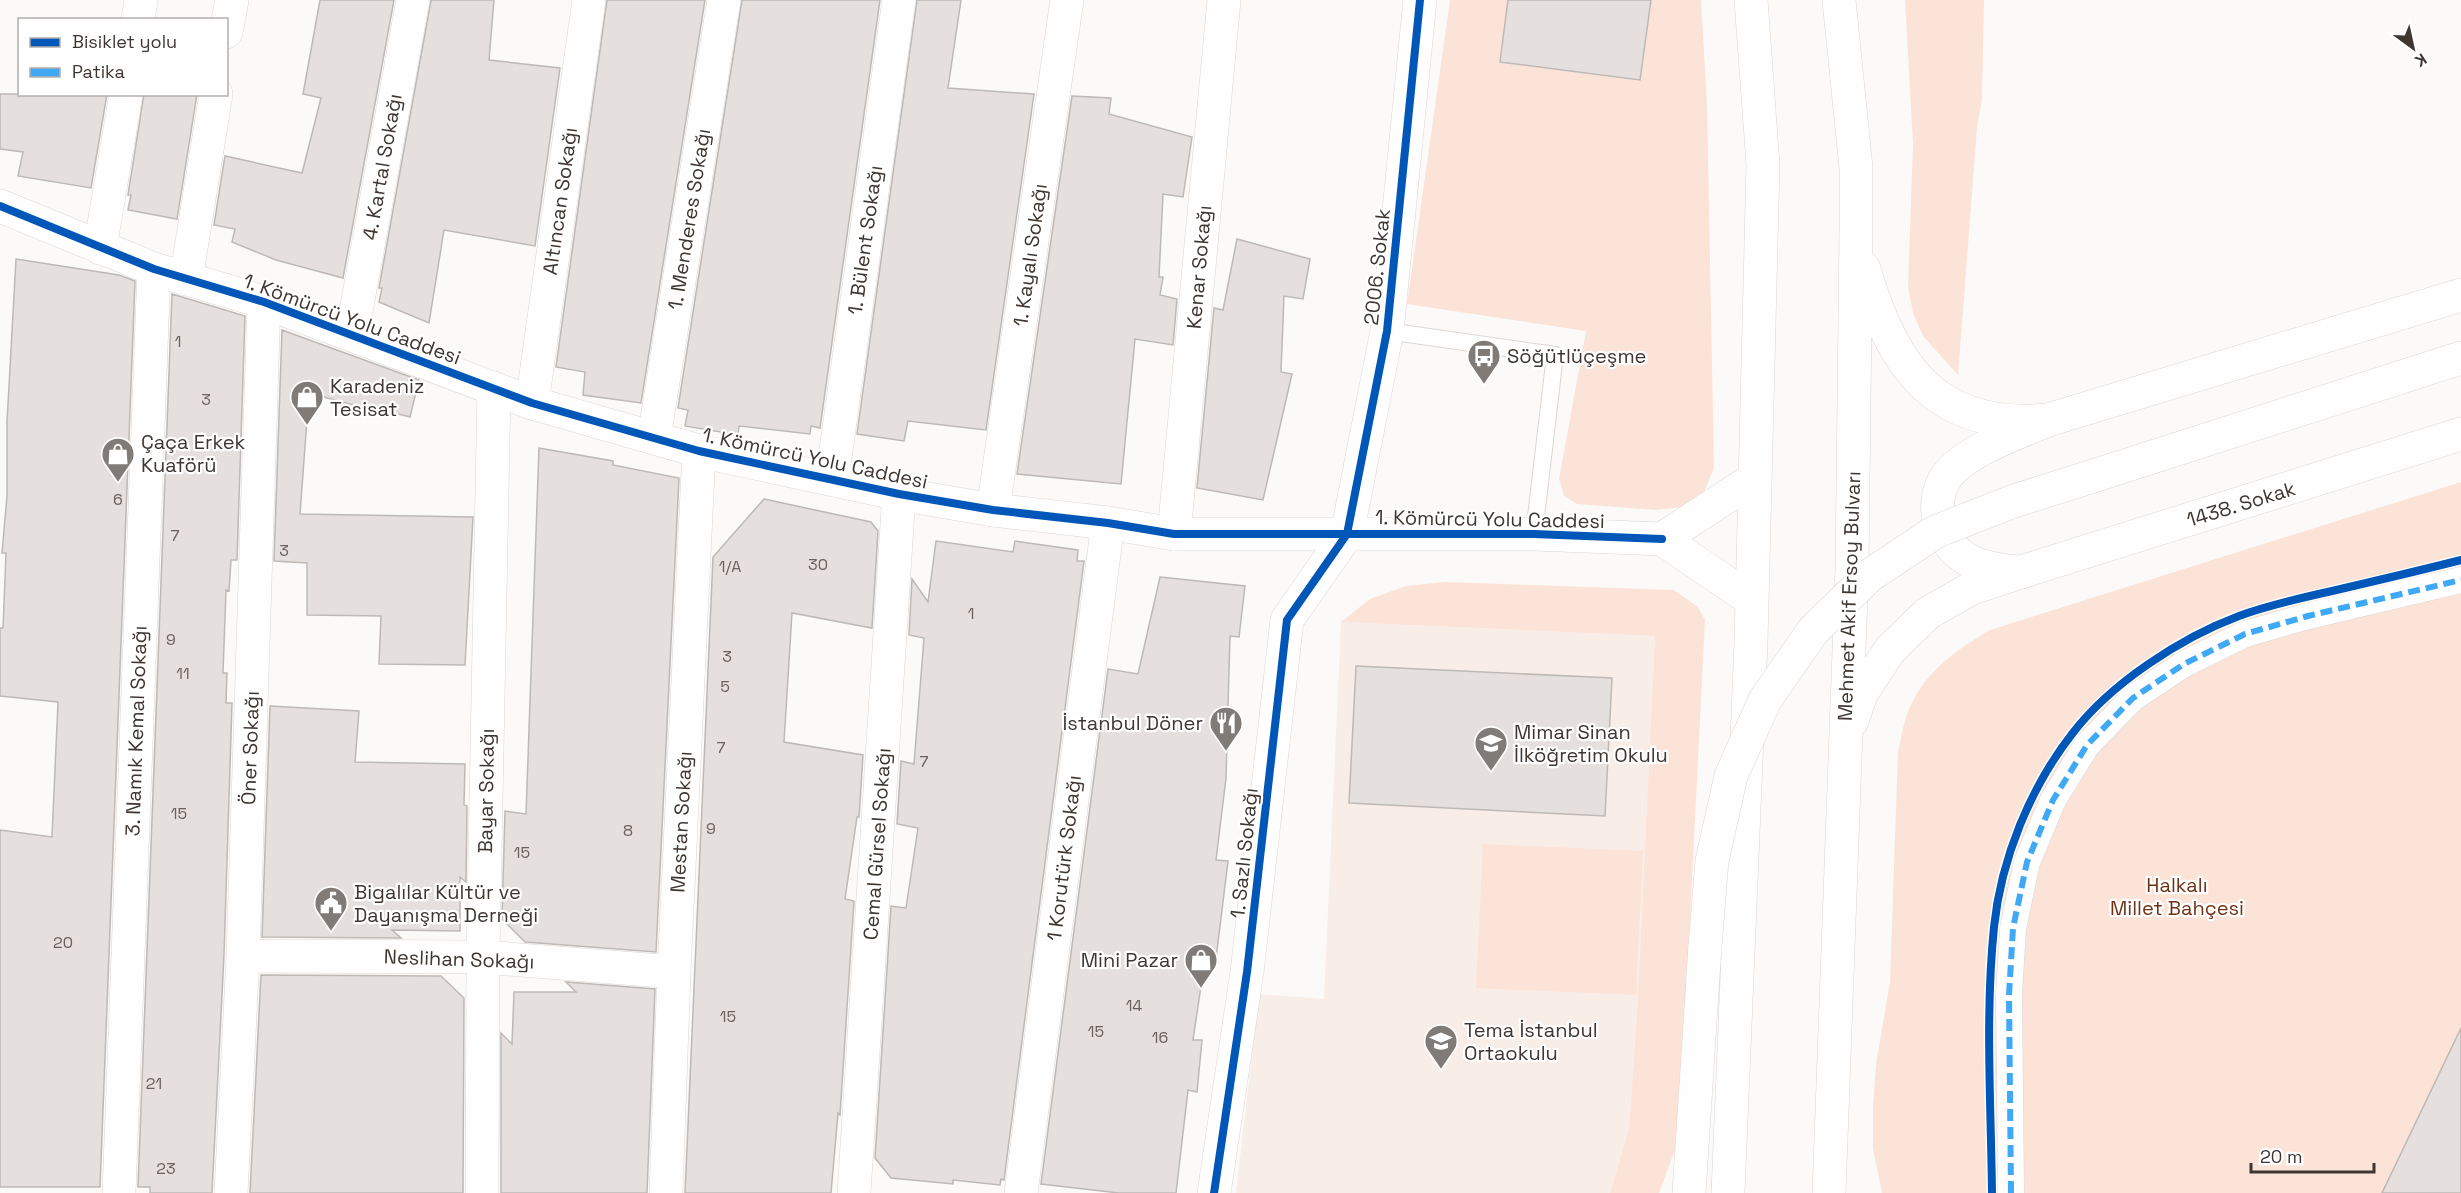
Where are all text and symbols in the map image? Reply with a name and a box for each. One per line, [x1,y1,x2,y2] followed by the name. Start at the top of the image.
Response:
[18,18,228,96] legend
[2383,18,2443,78] north arrow
[72,30,177,53] text: Bisiklet yolu
[2411,49,2431,72] text: K
[72,60,125,83] text: Patika
[356,92,408,242] street label: 4. Kartal Sokağı
[537,126,583,276] street label: Altıncan Sokağı
[662,127,716,311] street label: 1. Menderes Sokağı
[842,164,888,316] street label: 1. Bülent Sokağı
[1007,182,1053,328] street label: 1. Kayalı Sokağı
[1181,204,1217,330] street label: Kenar Sokağı
[1358,207,1396,326] street label: 2006. Sokak
[240,267,464,371] street label: 1. Kömürcü Yolu Caddesi
[175,331,181,352] house number: 1
[1466,338,1502,385] bus stop icon: Söğütlüçeşme
[1507,343,1646,369] place label: Söğütlüçeşme
[330,373,424,422] place label: Karadeniz Tesisat
[289,379,325,426] shop icon: Karadeniz Tesisat
[201,389,211,410] house number: 3
[700,421,930,495] street label: 1. Kömürcü Yolu Caddesi
[141,429,246,478] place label: Çaça Erkek Kuaförü
[100,436,136,483] shop icon: Çaça Erkek Kuaförü
[1832,471,1866,721] street label: Mehmet Akif Ersoy Bulvarı
[2183,475,2299,533] street label: 1438. Sokak
[113,489,123,510] house number: 6
[1375,504,1605,534] street label: 1. Kömürcü Yolu Caddesi
[170,525,180,546] house number: 7
[279,540,289,561] house number: 3
[808,554,828,575] house number: 30
[719,556,741,577] house number: 1/A
[968,603,974,624] house number: 1
[119,625,153,837] street label: 3. Namık Kemal Sokağı
[166,629,176,650] house number: 9
[722,646,732,667] house number: 3
[176,663,190,684] house number: 11
[720,676,730,697] house number: 5
[235,690,265,806] street label: Öner Sokağı
[1208,705,1244,752] restaurant icon: İstanbul Döner
[1062,710,1203,736] place label: İstanbul Döner
[1514,719,1668,768] place label: Mimar Sinan İlköğretim Okulu
[1473,725,1509,772] school or university icon: Mimar Sinan İlköğretim Okulu
[472,728,500,854] street label: Bayar Sokağı
[716,737,726,758] house number: 7
[857,747,897,941] street label: Cemal Gürsel Sokağı
[664,751,698,893] street label: Mestan Sokağı
[919,751,929,772] house number: 7
[1041,774,1087,942] street label: 1 Korutürk Sokağı
[1224,786,1264,920] street label: 1. Sazlı Sokağı
[171,803,187,824] house number: 15
[706,818,716,839] house number: 9
[623,820,633,841] house number: 8
[514,842,530,863] house number: 15
[2110,872,2244,921] park label: Halkalı Millet Bahçesi
[354,879,538,928] place label: Bigalılar Kültür ve Dayanışma Derneği
[313,885,349,932] public building icon: Bigalılar Kültür ve Dayanışma Derneği
[53,932,73,953] house number: 20
[1183,942,1219,989] shop icon: Mini Pazar
[383,943,535,975] street label: Neslihan Sokağı
[1081,947,1178,973] place label: Mini Pazar
[1126,995,1142,1016] house number: 14
[720,1006,736,1027] house number: 15
[1464,1017,1598,1066] place label: Tema İstanbul Ortaokulu
[1088,1021,1104,1042] house number: 15
[1423,1023,1459,1070] school or university icon: Tema İstanbul Ortaokulu
[1152,1027,1168,1048] house number: 16
[146,1073,162,1094] house number: 21
[2251,1136,2374,1174] scale bar
[2260,1145,2303,1168] text: 20 m
[156,1158,176,1179] house number: 23

